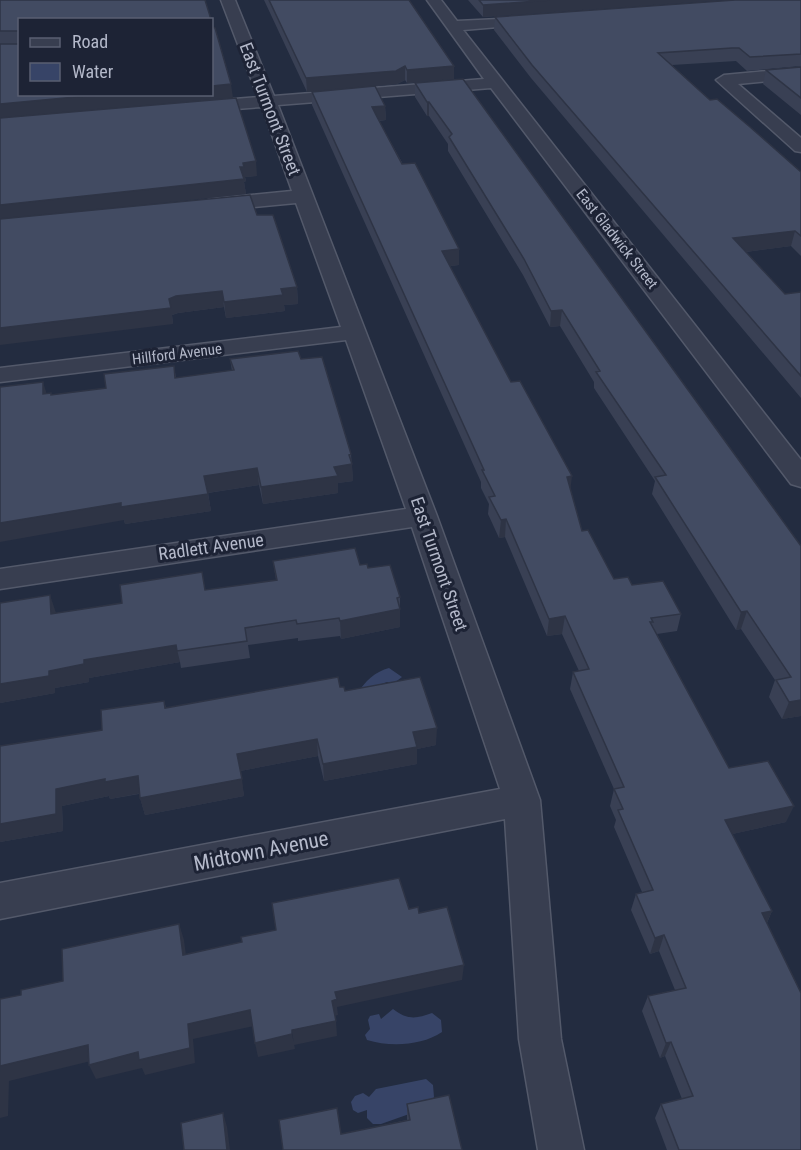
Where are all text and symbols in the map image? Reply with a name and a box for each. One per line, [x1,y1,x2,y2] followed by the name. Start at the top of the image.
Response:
[18,18,213,96] legend
[72,31,108,52] text: Road
[235,39,305,178] street label: East Turmont Street
[72,61,114,82] text: Water
[572,185,662,293] street label: East Gladwick Street
[131,340,223,368] street label: Hillford Avenue
[407,494,472,634] street label: East Turmont Street
[157,529,265,564] street label: Radlett Avenue
[192,826,331,876] street label: Midtown Avenue

